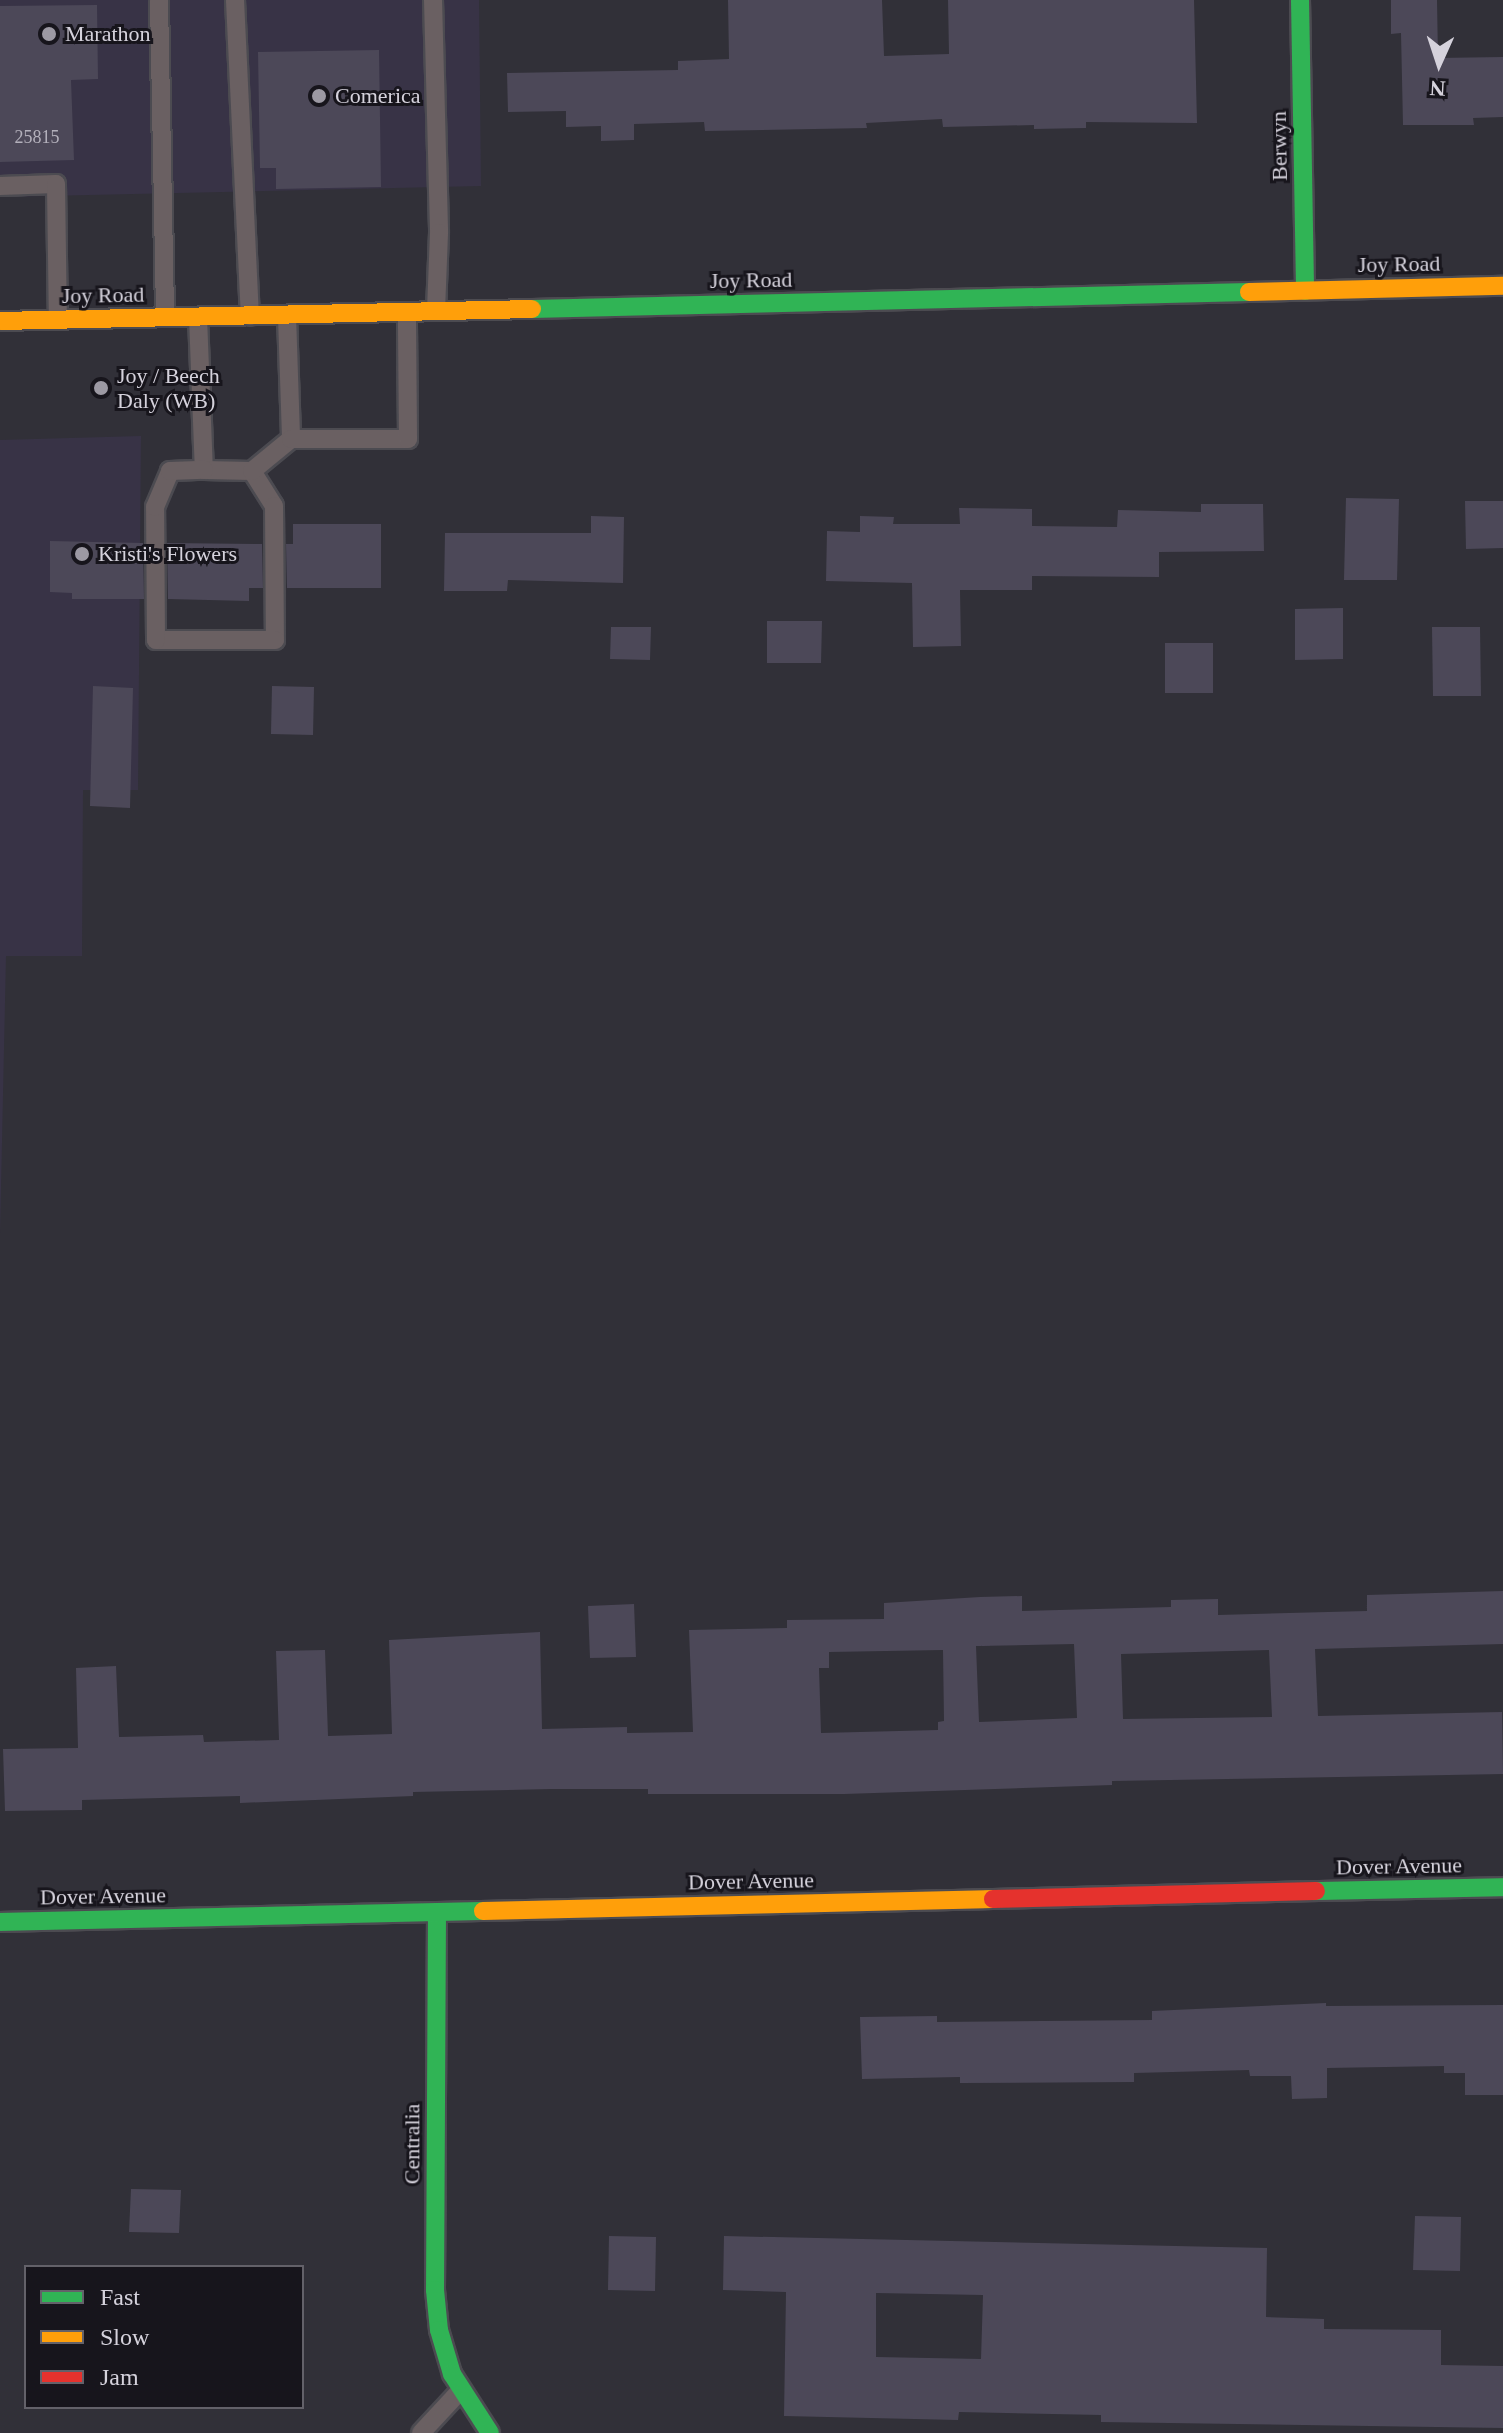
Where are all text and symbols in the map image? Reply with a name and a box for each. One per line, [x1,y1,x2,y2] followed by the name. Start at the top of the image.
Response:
[65,21,151,47] place label: Marathon
[1399,24,1479,104] north arrow
[40,25,58,43] marker: Marathon
[1429,76,1446,101] text: N
[335,83,421,109] place label: Comerica
[310,87,328,105] marker: Comerica
[1265,111,1293,181] street label: Berwyn
[14,126,60,148] house number: 25815
[1358,250,1440,278] street label: Joy Road
[710,266,792,294] street label: Joy Road
[62,281,144,309] street label: Joy Road
[117,362,220,414] place label: Joy / Beech Daly (WB)
[92,379,110,397] marker: Joy / Beech Daly (WB)
[98,541,237,567] place label: Kristi's Flowers
[73,545,91,563] marker: Kristi's Flowers
[1335,1852,1463,1880] street label: Dover Avenue
[687,1867,815,1895] street label: Dover Avenue
[39,1882,167,1910] street label: Dover Avenue
[399,2104,425,2184] street label: Centralia
[24,2265,304,2409] legend
[100,2284,140,2310] text: Fast
[100,2324,149,2350] text: Slow
[100,2364,139,2390] text: Jam

